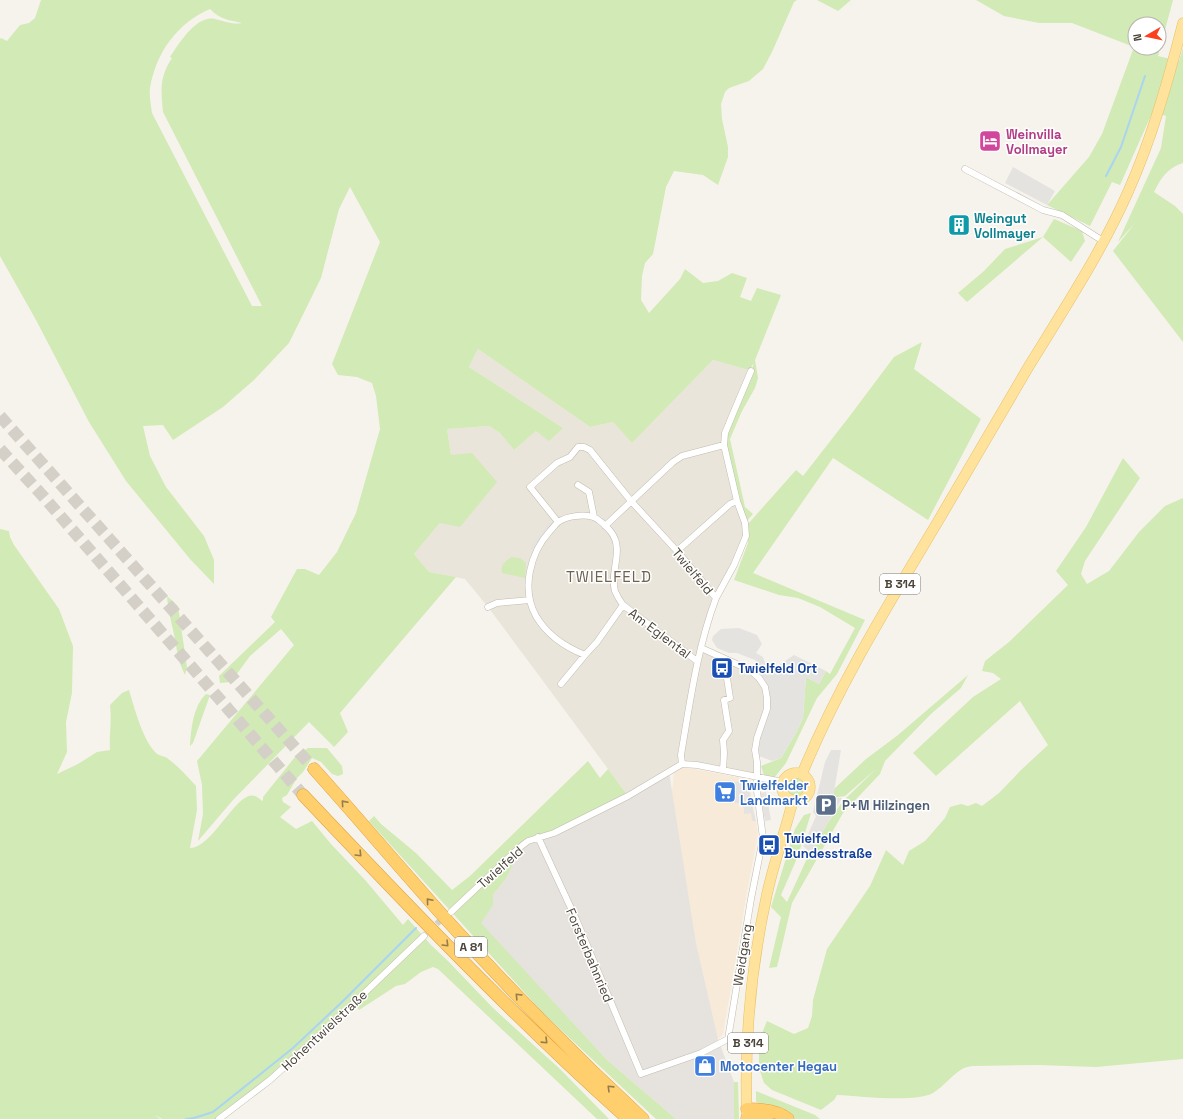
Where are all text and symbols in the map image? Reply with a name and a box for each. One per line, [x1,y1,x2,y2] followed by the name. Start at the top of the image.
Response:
[1127,16,1167,56] north arrow
[1130,33,1145,42] text: N
[1006,126,1068,158] place label: Weinvilla Vollmayer
[977,128,1003,154] hotel icon: Weinvilla Vollmayer
[974,210,1036,242] place label: Weingut Vollmayer
[946,212,972,238] building icon: Weingut Vollmayer
[668,544,717,598] street label: Twielfeld
[566,567,652,586] district label: TWIELFELD
[880,574,920,594] road number: B 314
[625,604,694,662] street label: Am Eglental
[709,655,735,681] bus stop icon: Twielfeld Ort
[738,660,817,677] place label: Twielfeld Ort
[740,777,809,809] place label: Twielfelder Landmarkt
[712,779,738,805] supermarket icon: Twielfelder Landmarkt
[813,792,839,818] parking icon: P+M Hilzingen
[842,797,930,814] place label: P+M Hilzingen
[342,800,349,808] one-way arrow
[784,830,872,862] place label: Twielfeld Bundesstraße
[756,832,782,858] bus stop icon: Twielfeld Bundesstraße
[474,842,527,892] street label: Twielfeld
[354,849,361,857] one-way arrow
[427,898,434,906] one-way arrow
[562,906,617,1005] street label: Forsterbahnried
[729,923,756,987] street label: Weidgang
[455,937,487,957] road number: A 81
[441,939,449,947] one-way arrow
[278,986,371,1074] street label: Hohentwielstraße
[515,993,523,1001] one-way arrow
[728,1033,768,1053] road number: B 314
[540,1036,548,1044] one-way arrow
[692,1053,718,1079] shop icon: Motocenter Hegau
[720,1058,837,1075] place label: Motocenter Hegau
[607,1085,615,1093] one-way arrow

